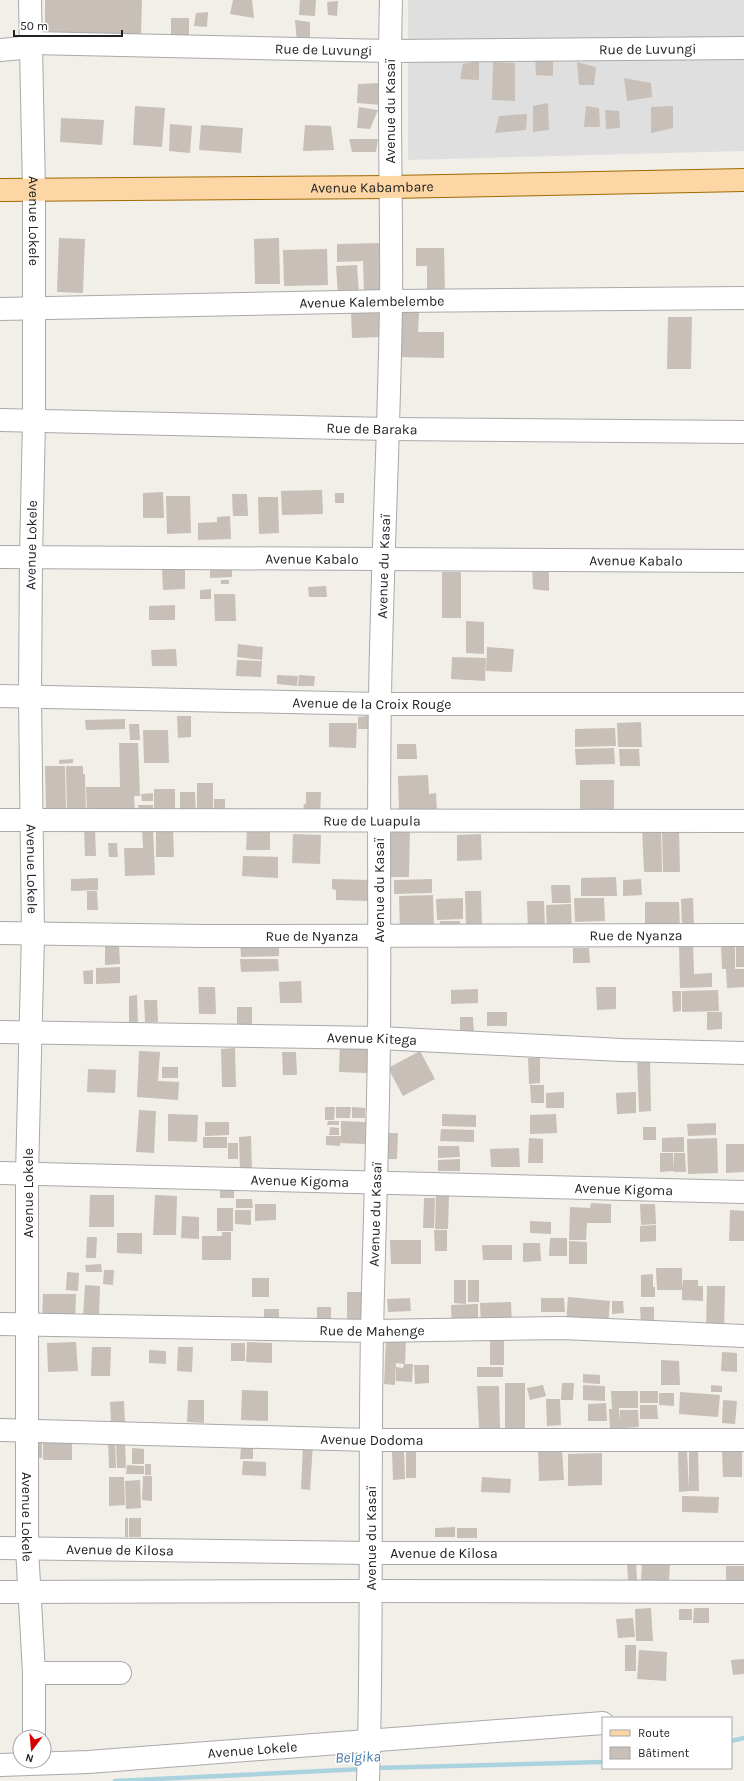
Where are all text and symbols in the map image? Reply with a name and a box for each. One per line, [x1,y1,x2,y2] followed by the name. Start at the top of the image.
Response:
[14,12,122,38] scale bar
[20,19,48,33] text: 50 m
[275,40,373,60] street label: Rue de Luvungi
[599,40,696,58] street label: Rue de Luvungi
[382,59,399,163] street label: Avenue du Kasaï
[25,176,42,266] street label: Avenue Lokele
[310,178,434,197] street label: Avenue Kabambare
[299,293,445,312] street label: Avenue Kalembelembe
[326,420,418,438] street label: Rue de Baraka
[22,500,41,590] street label: Avenue Lokele
[374,513,394,619] street label: Avenue du Kasaï
[265,550,359,568] street label: Avenue Kabalo
[589,552,683,570] street label: Avenue Kabalo
[292,694,451,713] street label: Avenue de la Croix Rouge
[323,812,421,830] street label: Rue de Luapula
[23,824,41,914] street label: Avenue Lokele
[371,838,388,942] street label: Avenue du Kasaï
[589,927,683,944] street label: Rue de Nyanza
[265,928,359,945] street label: Rue de Nyanza
[327,1029,417,1049] street label: Avenue Kitega
[20,1148,37,1238] street label: Avenue Lokele
[366,1161,386,1267] street label: Avenue du Kasaï
[250,1171,349,1191] street label: Avenue Kigoma
[574,1180,673,1199] street label: Avenue Kigoma
[319,1322,425,1340] street label: Rue de Mahenge
[320,1431,423,1449] street label: Avenue Dodoma
[18,1472,36,1562] street label: Avenue Lokele
[363,1485,380,1591] street label: Avenue du Kasaï
[66,1541,174,1559] street label: Avenue de Kilosa
[390,1545,498,1562] street label: Avenue de Kilosa
[602,1717,732,1769] legend
[638,1726,670,1740] text: Route
[12,1729,52,1769] north arrow
[207,1738,298,1762] street label: Avenue Lokele
[638,1746,690,1760] text: Bâtiment
[335,1747,381,1767] water label: Belgika
[24,1751,35,1765] text: N

